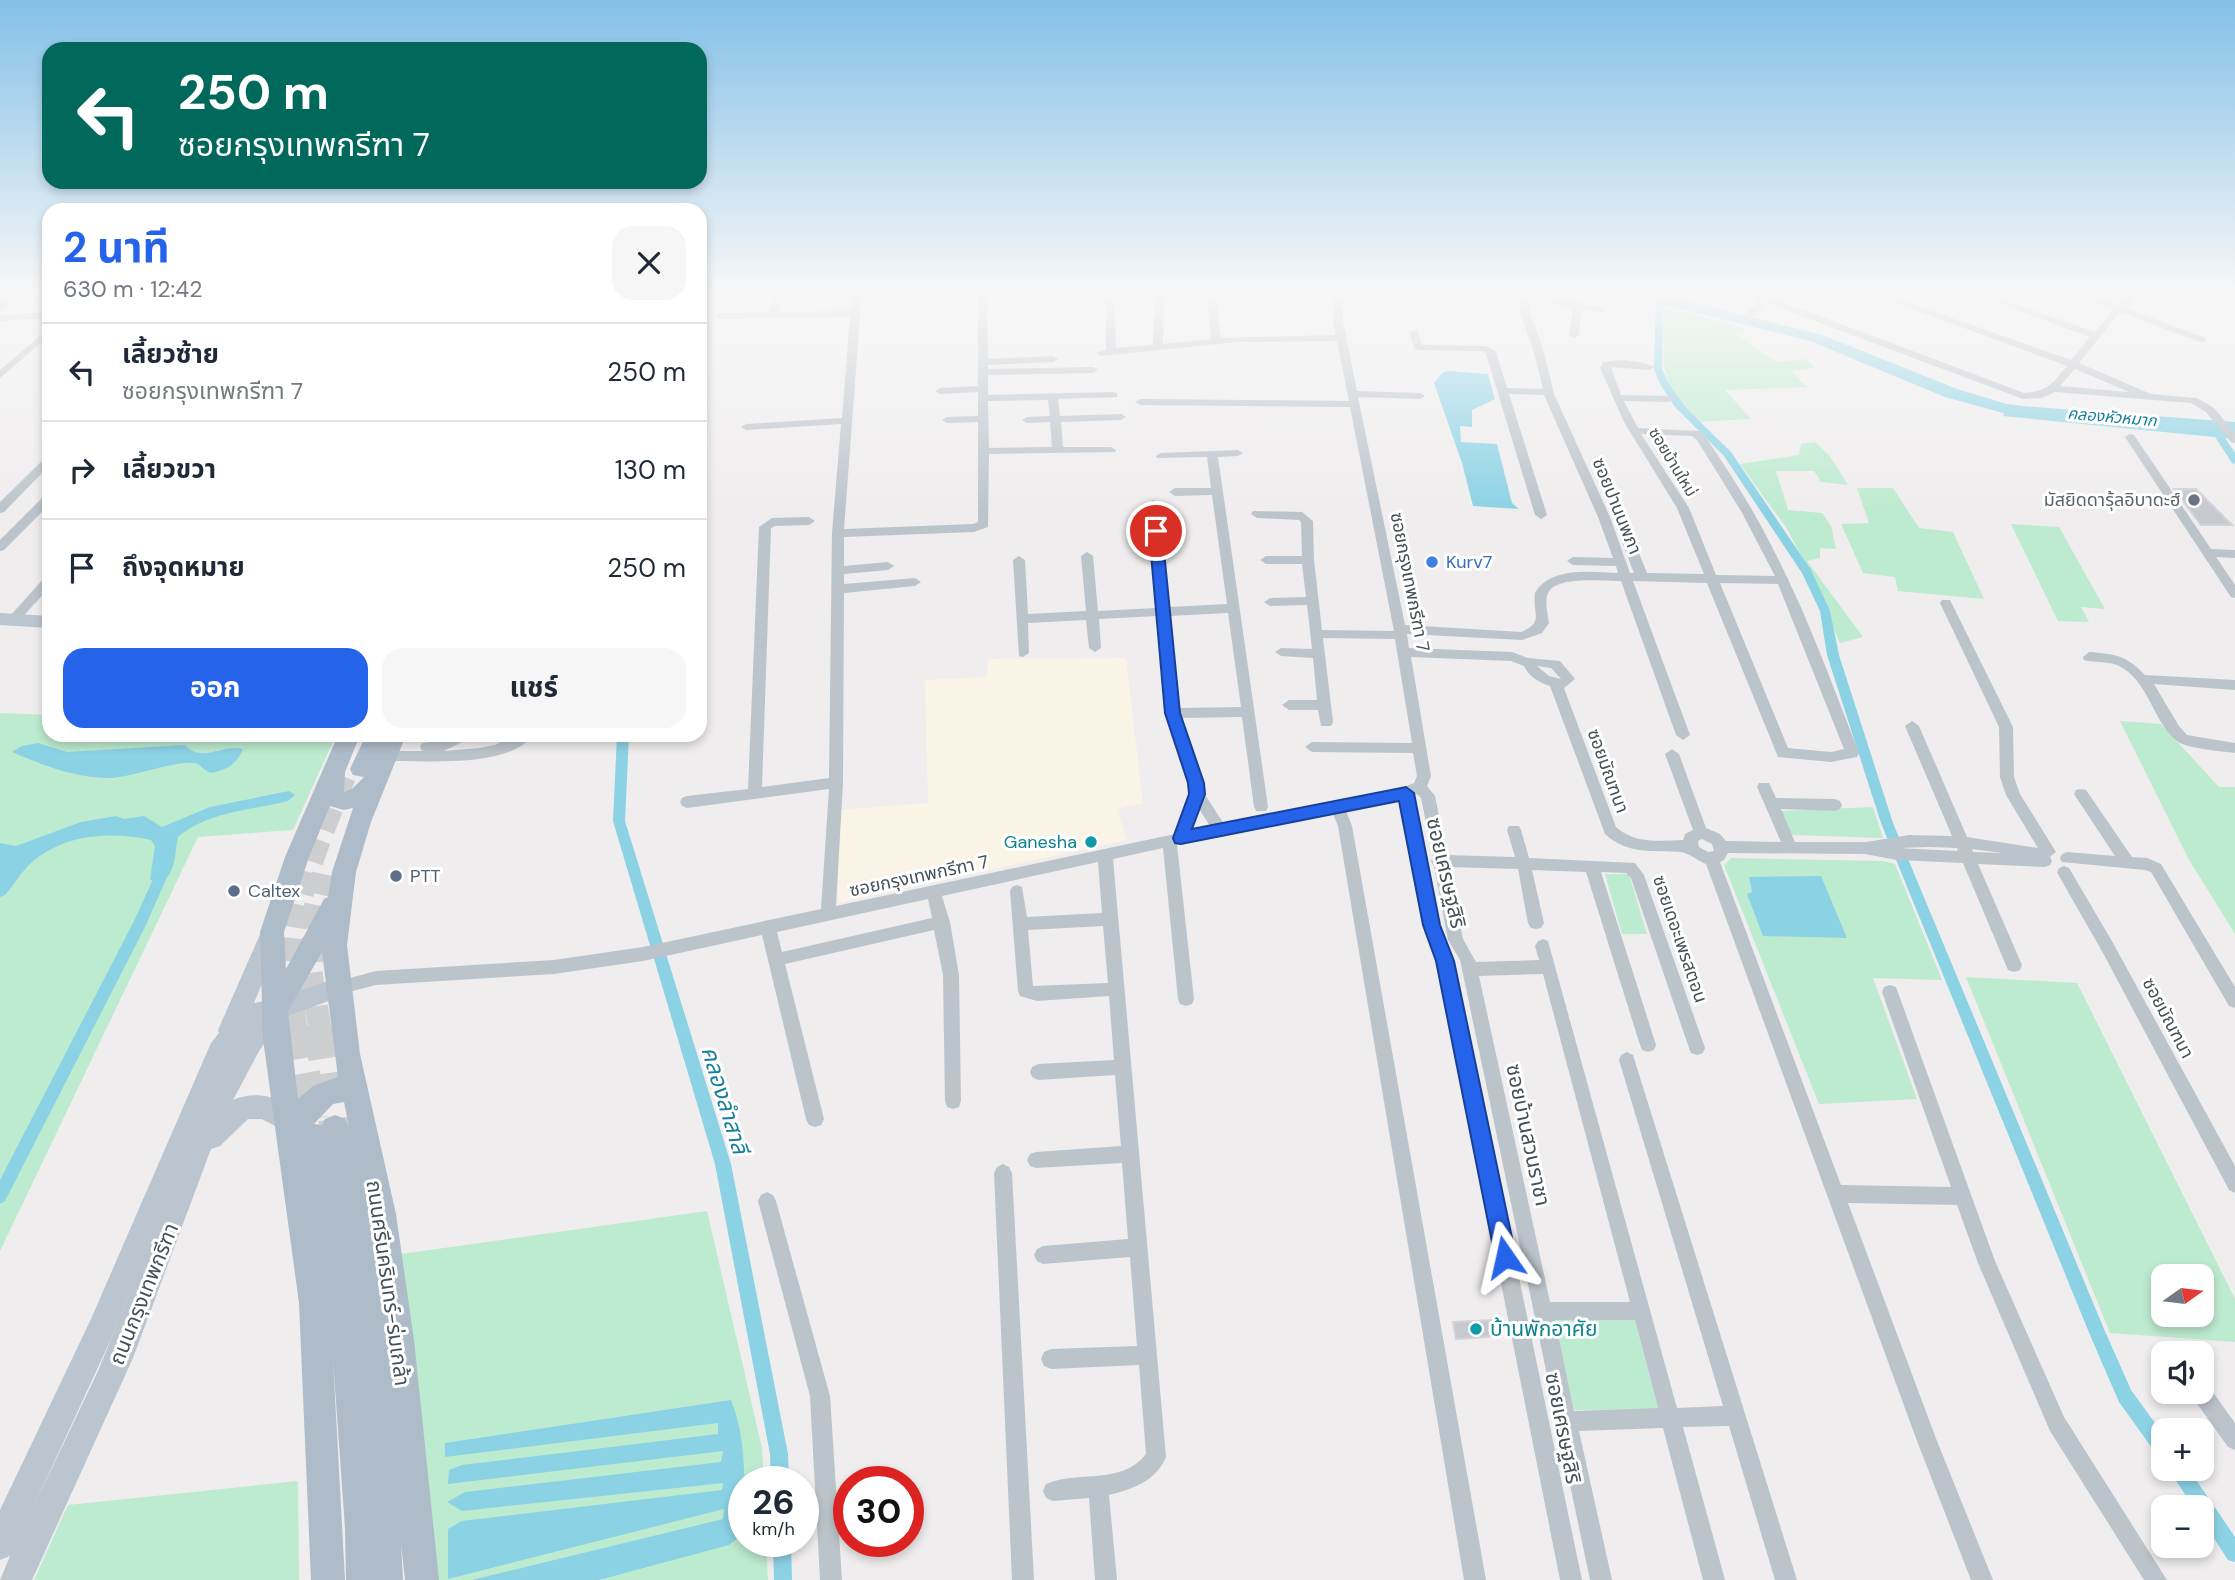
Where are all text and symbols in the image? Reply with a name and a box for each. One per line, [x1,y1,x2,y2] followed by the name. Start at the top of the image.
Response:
[178,60,329,124] text: 250 m
[63,70,154,161] icon: left
[178,124,430,166] text: ซอยกรุงเทพกรีฑา 7
[63,220,170,275] text: 2 นาที
[612,226,686,300] button: close
[63,274,202,304] text: 630 m · 12:42
[122,337,219,371] text: เลี้ยวซ้าย
[63,353,101,391] icon: left
[607,355,686,389] text: 250 m
[122,376,303,406] text: ซอยกรุงเทพกรีฑา 7
[2067,403,2159,431] water label: คลองหัวหมาก
[1644,423,1702,501] street label: ซอยบ้านใหม่
[63,451,101,489] icon: right
[122,452,216,486] text: เลี้ยวขวา
[615,453,686,487] text: 130 m
[1587,454,1647,558] street label: ซอยปานนพภา
[2044,488,2180,512] place label: มัสยิดดารุ้ลอิบาดะฮ์
[2186,492,2202,508] marker: มัสยิดดารุ้ลอิบาดะฮ์
[1126,501,1186,561] pin
[1385,510,1435,654] street label: ซอยกรุงเทพกรีฑา 7
[1137,512,1175,550] icon: arrive
[63,549,101,587] icon: arrive
[122,550,245,584] text: ถึงจุดหมาย
[1446,550,1492,574] place label: Kurv7
[607,551,686,585] text: 250 m
[1424,554,1440,570] marker: Kurv7
[63,648,368,728] button: ออก
[382,648,686,728] button: แชร์
[1582,726,1634,816] street label: ซอยมัณฑนา
[1420,815,1472,931] street label: ซอยเศรษฐสิริ
[1004,830,1077,854] place label: Ganesha
[1083,834,1099,850] marker: Ganesha
[847,850,991,902] street label: ซอยกรุงเทพกรีฑา 7
[410,864,441,888] place label: PTT
[388,868,404,884] marker: PTT
[1647,872,1713,1006] street label: ซอยเดอะเพรสตอน
[248,879,300,903] place label: Caltex
[226,883,242,899] marker: Caltex
[2137,973,2199,1063] street label: ซอยมัณฑนา
[694,1043,756,1160] water label: คลองลำสาลี
[1499,1061,1557,1209] street label: ซอยบ้านสวนราชา
[360,1178,416,1388] street label: ถนนศรีนครินทร์-ร่มเกล้า
[103,1219,185,1369] street label: ถนนกรุงเทพกรีฑา
[1468,1220,1542,1294] position arrow
[2151,1264,2214,1326] north arrow
[2151,1264,2214,1558] map controls
[1490,1315,1598,1343] place label: บ้านพักอาศัย
[1468,1321,1484,1337] marker: บ้านพักอาศัย
[2151,1341,2214,1404] button: sound
[1538,1370,1588,1486] street label: ซอยเศรษฐสิริ
[2151,1418,2214,1481] button: +
[833,1466,924,1557] speed limit sign: 30
[752,1479,795,1525] text: 26
[2151,1495,2214,1558] button: −
[752,1517,795,1541] text: km/h

